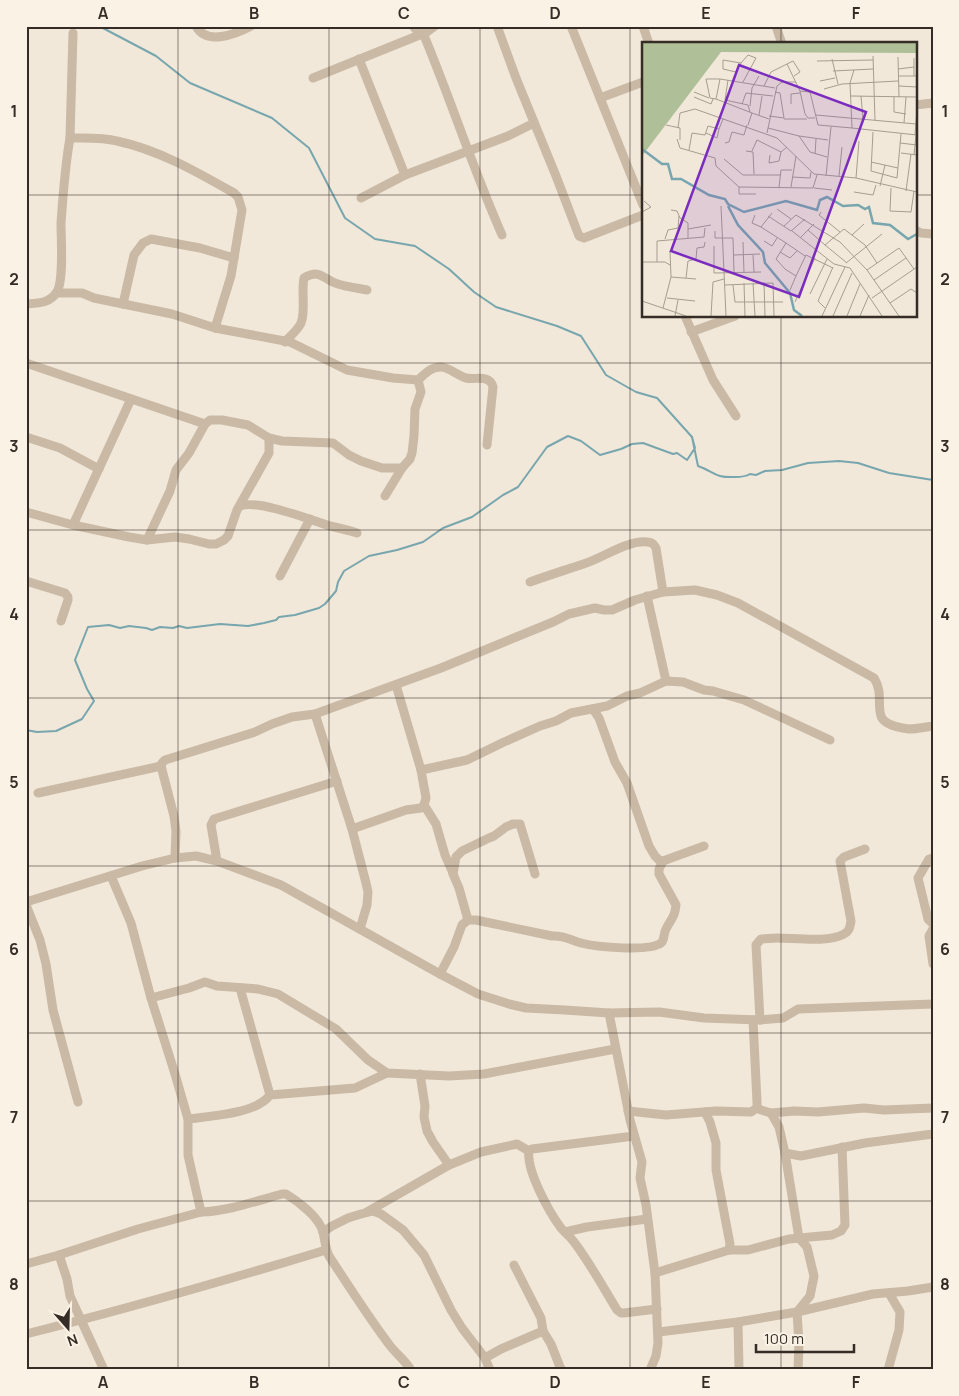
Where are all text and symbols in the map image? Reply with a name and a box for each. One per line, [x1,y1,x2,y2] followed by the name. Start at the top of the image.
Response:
[98,2,109,24] text: A
[249,2,259,24] text: B
[398,2,410,24] text: C
[549,2,561,24] text: D
[701,2,711,24] text: E
[852,2,861,24] text: F
[642,42,916,318] inset map
[10,100,18,122] text: 1
[941,100,949,122] text: 1
[9,268,19,290] text: 2
[940,268,950,290] text: 2
[9,435,19,457] text: 3
[940,435,950,457] text: 3
[9,603,19,625] text: 4
[940,603,950,625] text: 4
[9,771,19,793] text: 5
[940,771,950,793] text: 5
[9,938,19,960] text: 6
[940,938,950,960] text: 6
[10,1106,18,1128] text: 7
[941,1106,949,1128] text: 7
[9,1273,19,1295] text: 8
[940,1273,950,1295] text: 8
[42,1304,92,1354] north arrow
[756,1321,854,1353] scale bar
[764,1328,804,1349] text: 100 m
[65,1330,81,1351] text: N
[98,1371,109,1393] text: A
[249,1371,259,1393] text: B
[398,1371,410,1393] text: C
[549,1371,561,1393] text: D
[701,1371,711,1393] text: E
[852,1371,861,1393] text: F

